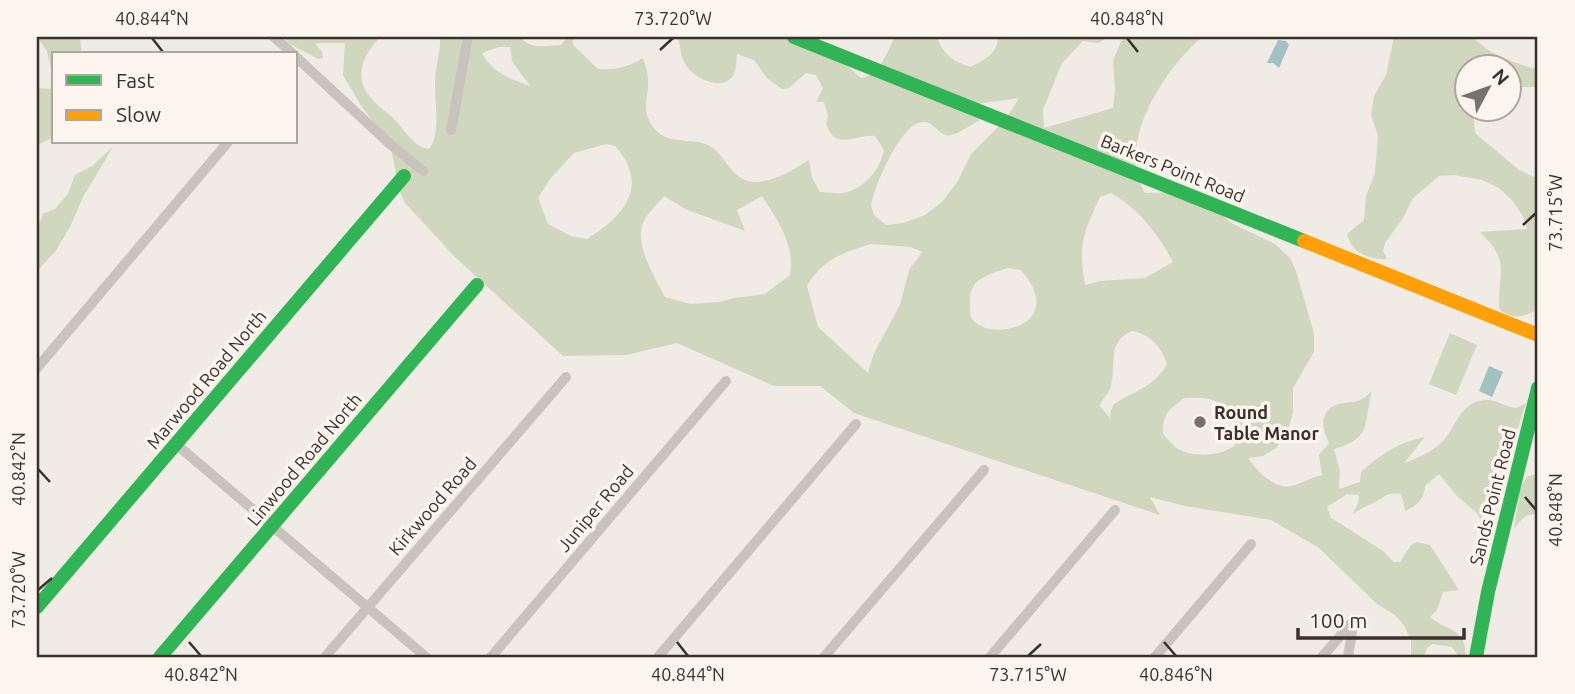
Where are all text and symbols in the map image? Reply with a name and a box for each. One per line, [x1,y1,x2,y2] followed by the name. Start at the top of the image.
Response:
[115,8,189,28] text: 40.844°N
[634,8,712,28] text: 73.720°W
[1090,8,1164,28] text: 40.848°N
[52,52,298,144] legend
[1452,52,1522,122] north arrow
[1488,64,1514,89] text: N
[116,68,154,92] text: Fast
[116,102,161,126] text: Slow
[1098,130,1248,206] street label: Barkers Point Road
[1545,174,1565,252] text: 73.715°W
[142,306,270,452] street label: Marwood Road North
[243,389,365,529] street label: Linwood Road North
[1214,402,1319,443] place label: Round Table Manor
[1192,414,1208,430] marker: Round Table Manor
[1465,427,1519,567] street label: Sands Point Road
[8,432,28,506] text: 40.842°N
[384,453,480,559] street label: Kirkwood Road
[553,461,637,555] street label: Juniper Road
[1545,473,1565,547] text: 40.848°N
[8,551,28,629] text: 73.720°W
[1298,596,1465,640] scale bar
[1309,608,1367,632] text: 100 m
[164,664,238,684] text: 40.842°N
[651,664,725,684] text: 40.844°N
[989,664,1067,684] text: 73.715°W
[1139,664,1213,684] text: 40.846°N

